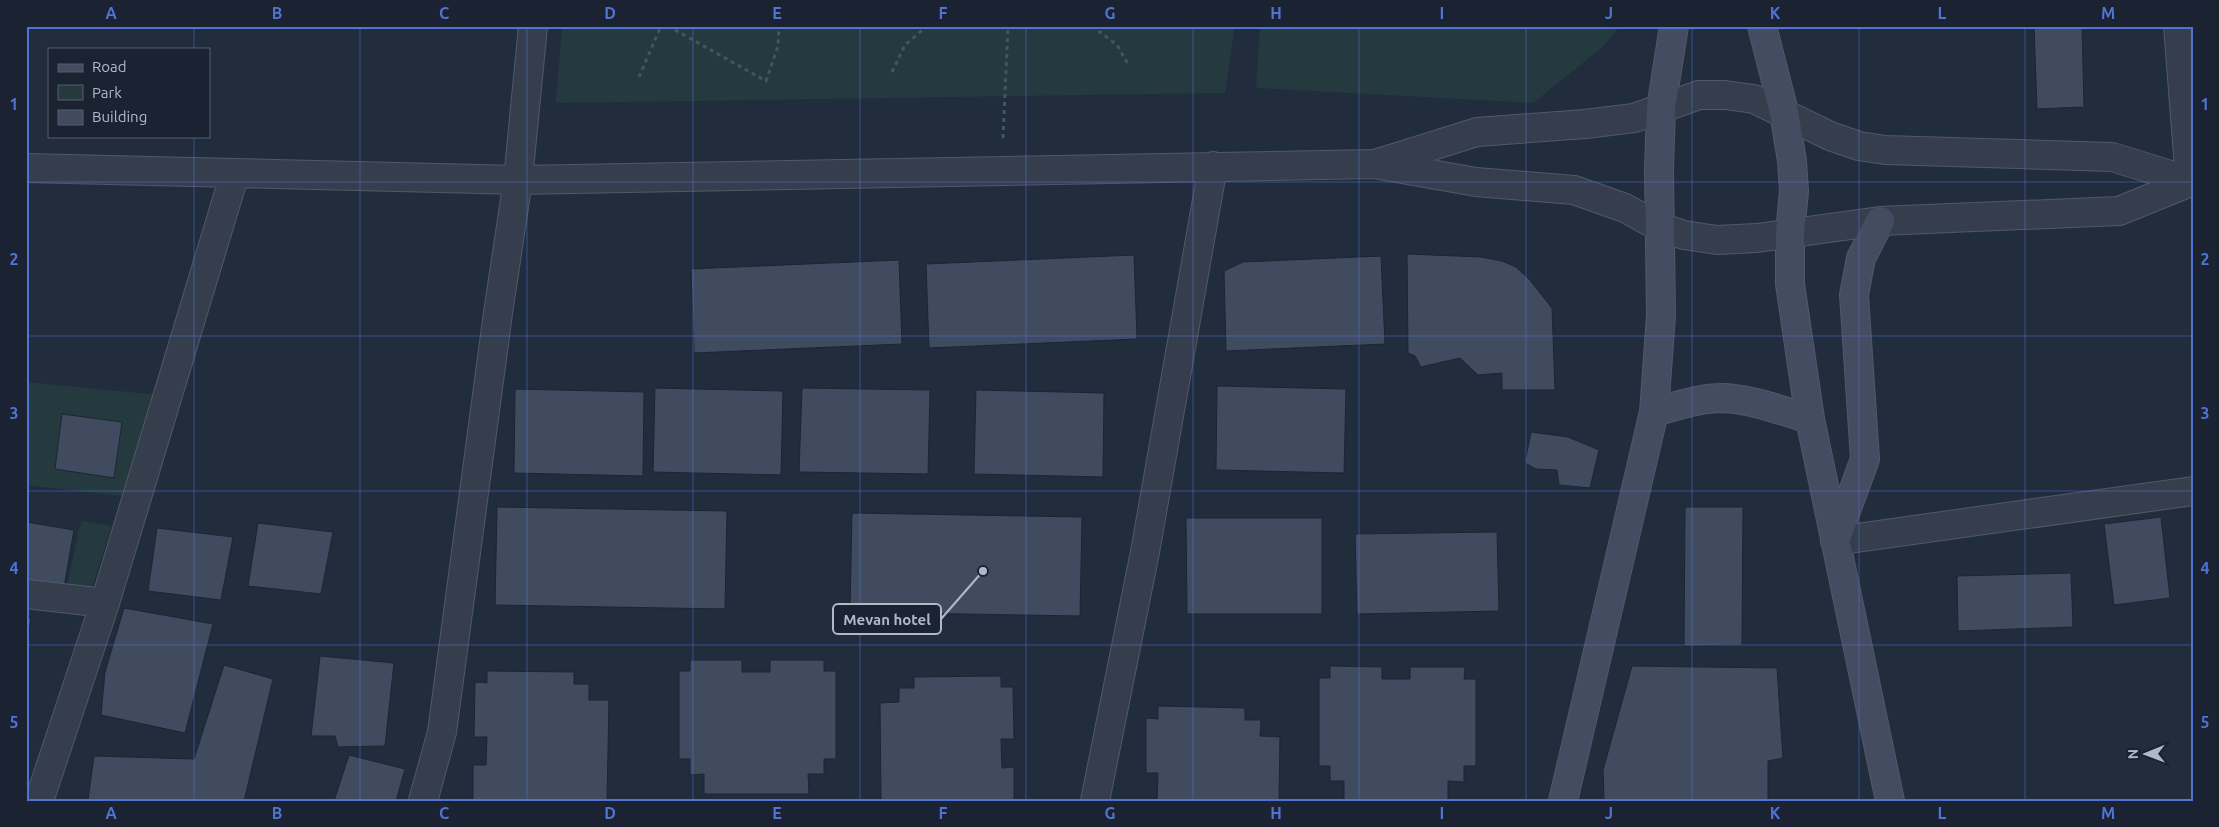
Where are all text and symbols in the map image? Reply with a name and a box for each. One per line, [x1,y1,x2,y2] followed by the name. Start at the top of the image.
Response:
[105,4,117,22] text: A
[272,4,282,22] text: B
[439,4,449,22] text: C
[604,4,616,22] text: D
[772,4,782,22] text: E
[939,4,948,22] text: F
[1104,4,1116,22] text: G
[1270,4,1282,22] text: H
[1440,4,1444,22] text: I
[1605,4,1613,22] text: J
[1770,4,1781,22] text: K
[1938,4,1947,22] text: L
[2101,4,2115,22] text: M
[48,48,210,138] legend
[92,58,127,75] text: Road
[92,84,122,101] text: Park
[9,95,19,113] text: 1
[2200,95,2210,113] text: 1
[92,108,147,125] text: Building
[9,250,19,268] text: 2
[2200,250,2210,268] text: 2
[9,404,19,422] text: 3
[2200,404,2210,422] text: 3
[9,559,19,577] text: 4
[2200,559,2210,577] text: 4
[833,604,941,634] callout: Mevan hotel
[843,611,931,628] text: Mevan hotel
[9,713,19,731] text: 5
[2200,713,2210,731] text: 5
[2122,730,2172,780] north arrow
[2125,749,2141,760] text: N
[105,804,117,822] text: A
[272,804,282,822] text: B
[439,804,449,822] text: C
[604,804,616,822] text: D
[772,804,782,822] text: E
[939,804,948,822] text: F
[1104,804,1116,822] text: G
[1270,804,1282,822] text: H
[1440,804,1444,822] text: I
[1605,804,1613,822] text: J
[1770,804,1781,822] text: K
[1938,804,1947,822] text: L
[2101,804,2115,822] text: M

